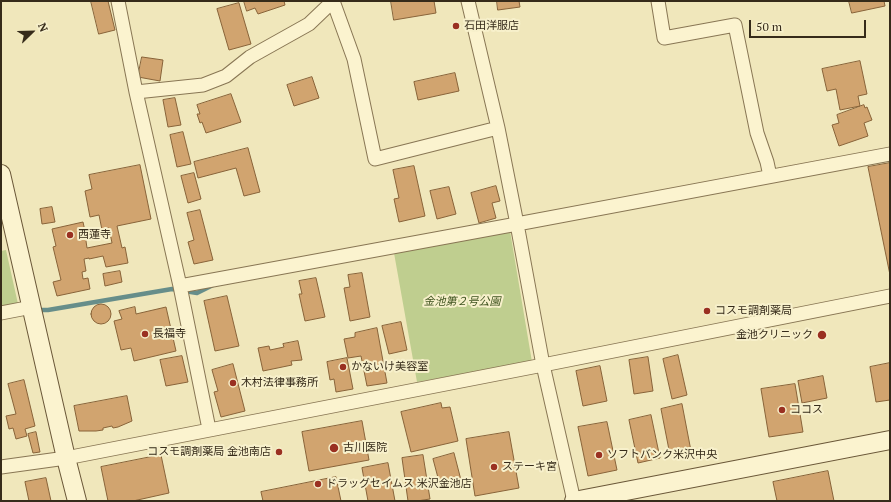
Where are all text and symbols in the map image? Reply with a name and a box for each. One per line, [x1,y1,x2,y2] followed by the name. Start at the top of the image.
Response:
[12,12,52,52] north arrow
[751,12,868,38] scale bar
[464,19,519,33] place label: 石田洋服店
[756,19,782,34] text: 50 m
[35,21,51,34] text: N
[451,21,461,31] marker: 石田洋服店
[78,228,111,242] place label: 西蓮寺
[65,230,75,240] marker: 西蓮寺
[424,295,500,309] park label: 金池第２号公園
[715,304,792,318] place label: コスモ調剤薬局
[702,306,712,316] marker: コスモ調剤薬局
[153,327,186,341] place label: 長福寺
[736,328,813,342] place label: 金池クリニック
[140,329,150,339] marker: 長福寺
[816,329,828,341] marker: 金池クリニック
[351,360,428,374] place label: かないけ美容室
[338,362,348,372] marker: かないけ美容室
[241,376,318,390] place label: 木村法律事務所
[228,378,238,388] marker: 木村法律事務所
[790,403,823,417] place label: ココス
[777,405,787,415] marker: ココス
[343,441,387,455] place label: 古川医院
[328,442,340,454] marker: 古川医院
[147,445,271,459] place label: コスモ調剤薬局 金池南店
[274,447,284,457] marker: コスモ調剤薬局 金池南店
[607,448,717,462] place label: ソフトバンク米沢中央
[594,450,604,460] marker: ソフトバンク米沢中央
[502,460,557,474] place label: ステーキ宮
[489,462,499,472] marker: ステーキ宮
[326,477,472,491] place label: ドラッグセイムス 米沢金池店
[313,479,323,489] marker: ドラッグセイムス 米沢金池店

